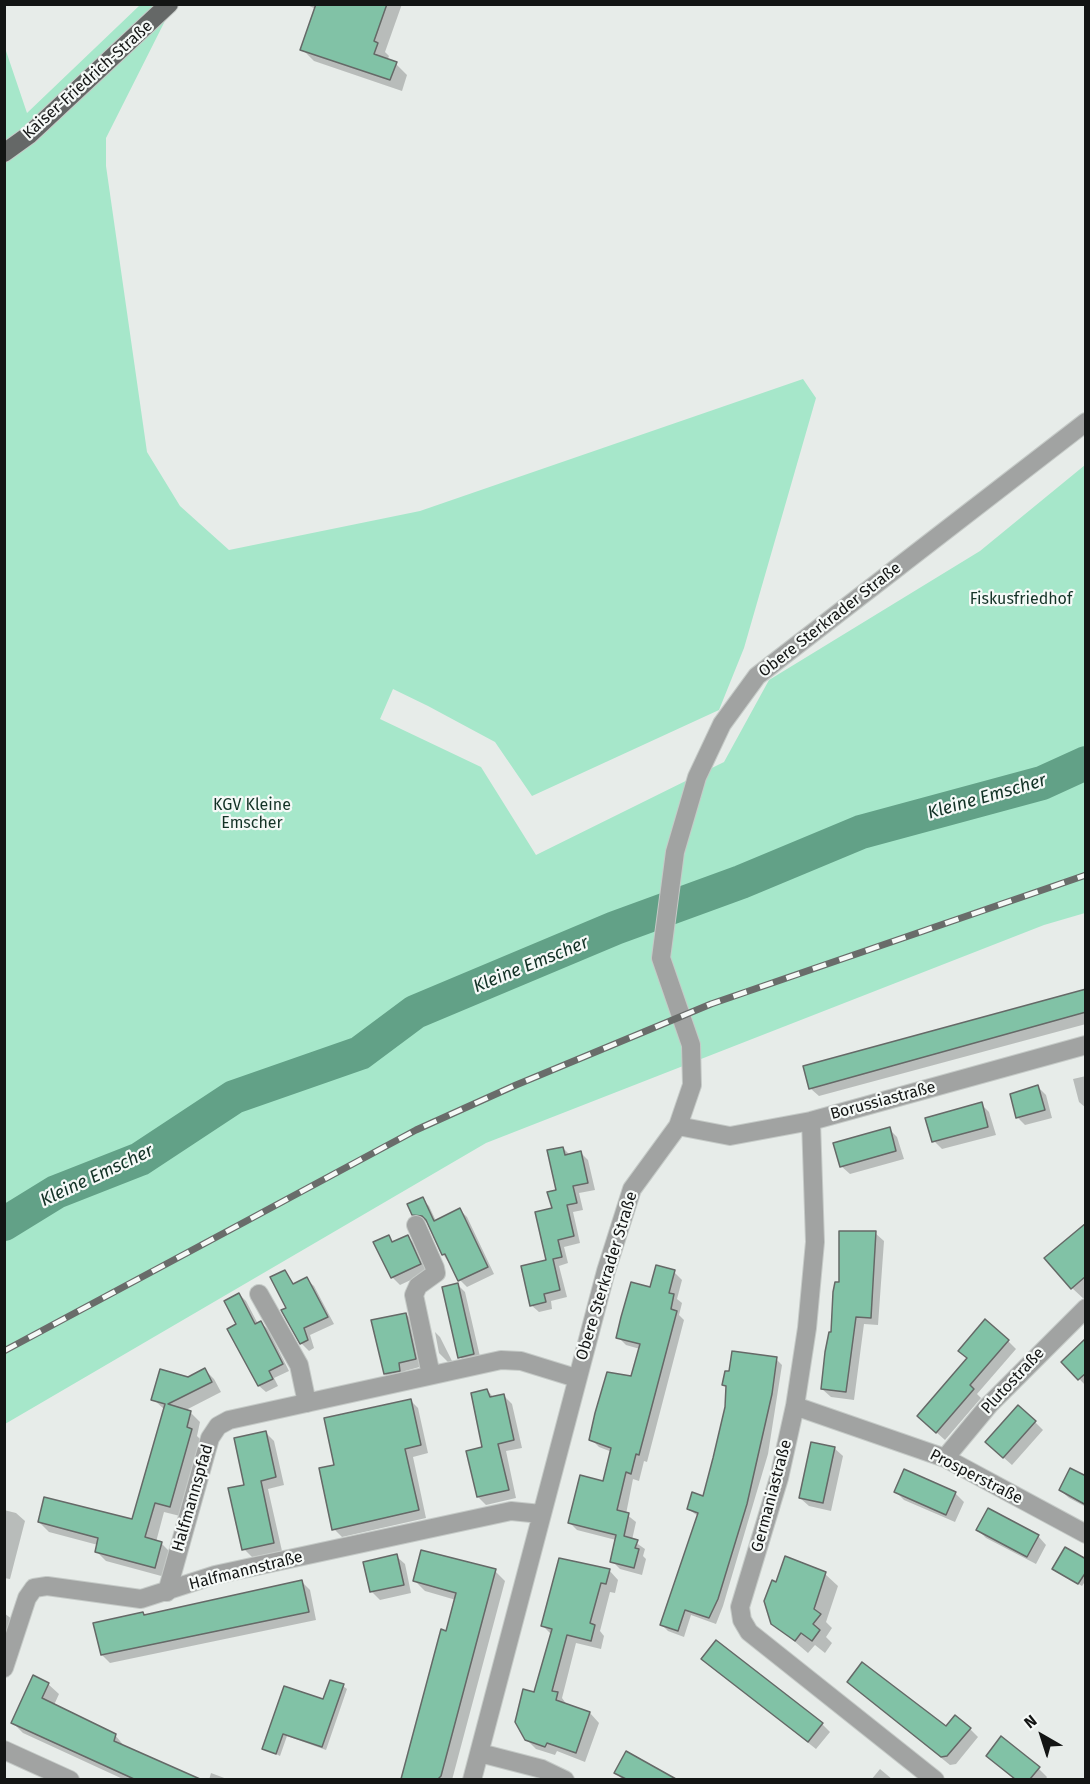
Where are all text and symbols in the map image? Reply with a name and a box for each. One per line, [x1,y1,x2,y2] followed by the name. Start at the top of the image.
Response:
[19,17,157,143] street label: Kaiser-Friedrich-Straße
[755,558,905,682] street label: Obere Sterkrader Straße
[970,590,1072,610] park label: Fiskusfriedhof
[925,770,1049,824] water label: Kleine Emscher
[213,796,291,834] park label: KGV Kleine Emscher
[470,932,592,998] water label: Kleine Emscher
[828,1078,938,1124] street label: Borussiastraße
[37,1140,157,1212] water label: Kleine Emscher
[572,1189,642,1363] street label: Obere Sterkrader Straße
[977,1344,1049,1418] street label: Plutostraße
[748,1438,796,1554] street label: Germaniastraße
[168,1442,218,1554] street label: Halfmannspfad
[926,1445,1026,1509] street label: Prosperstraße
[187,1548,305,1594] street label: Halfmannstraße
[1012,1706,1072,1766] north arrow
[1020,1711,1040,1732] text: N

